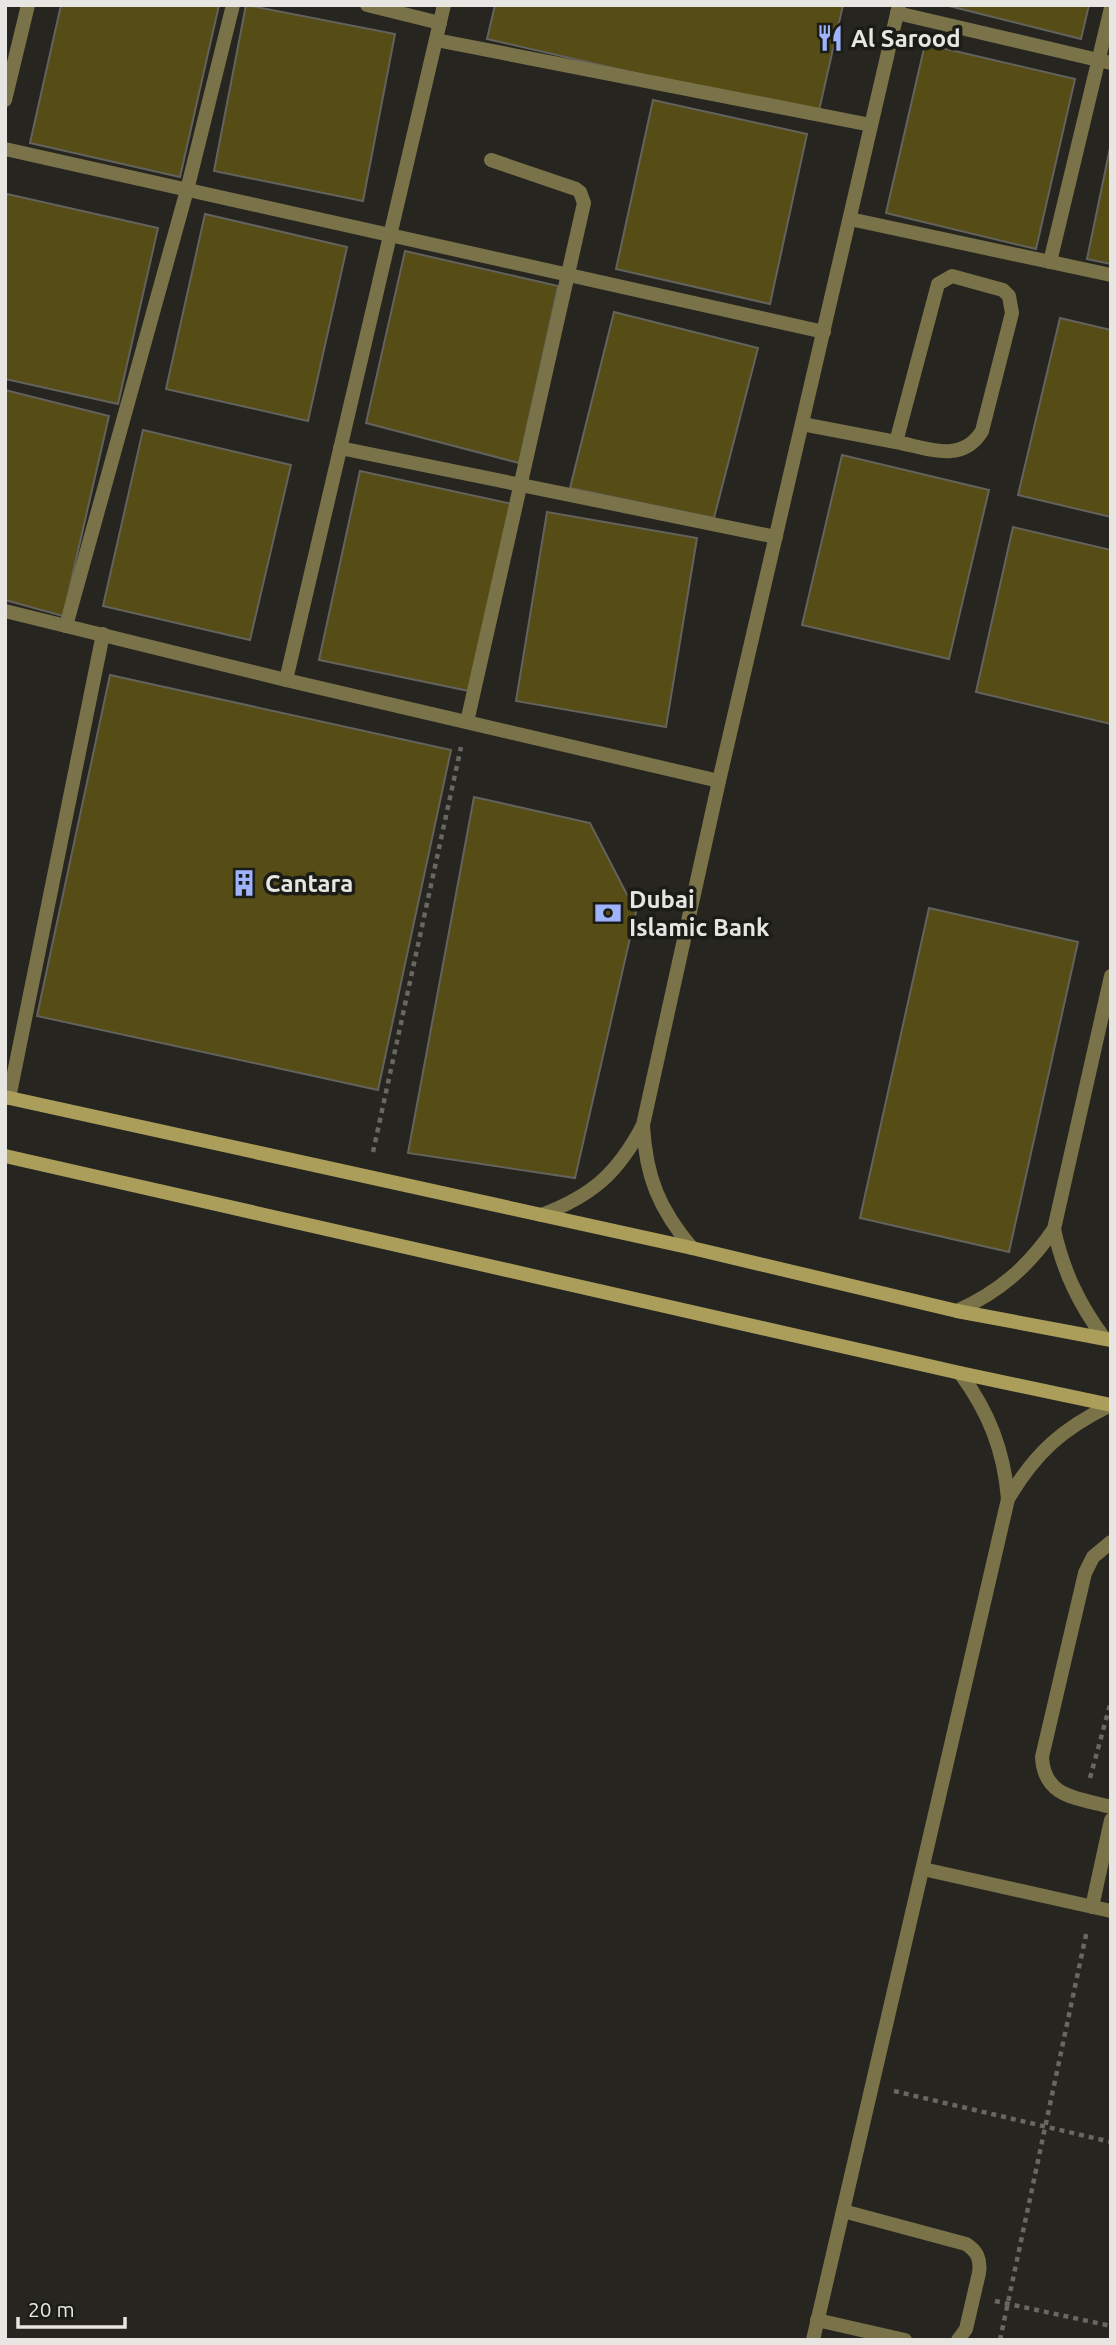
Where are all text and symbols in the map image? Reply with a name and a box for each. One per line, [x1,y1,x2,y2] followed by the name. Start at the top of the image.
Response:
[815,23,845,53] restaurant icon: Al Sarood
[851,25,961,52] place label: Al Sarood
[229,868,259,898] building icon: Cantara
[265,870,353,897] place label: Cantara
[629,886,770,941] place label: Dubai Islamic Bank
[593,898,623,928] bank icon: Dubai Islamic Bank
[18,2286,124,2330] scale bar
[28,2297,75,2321] text: 20 m

